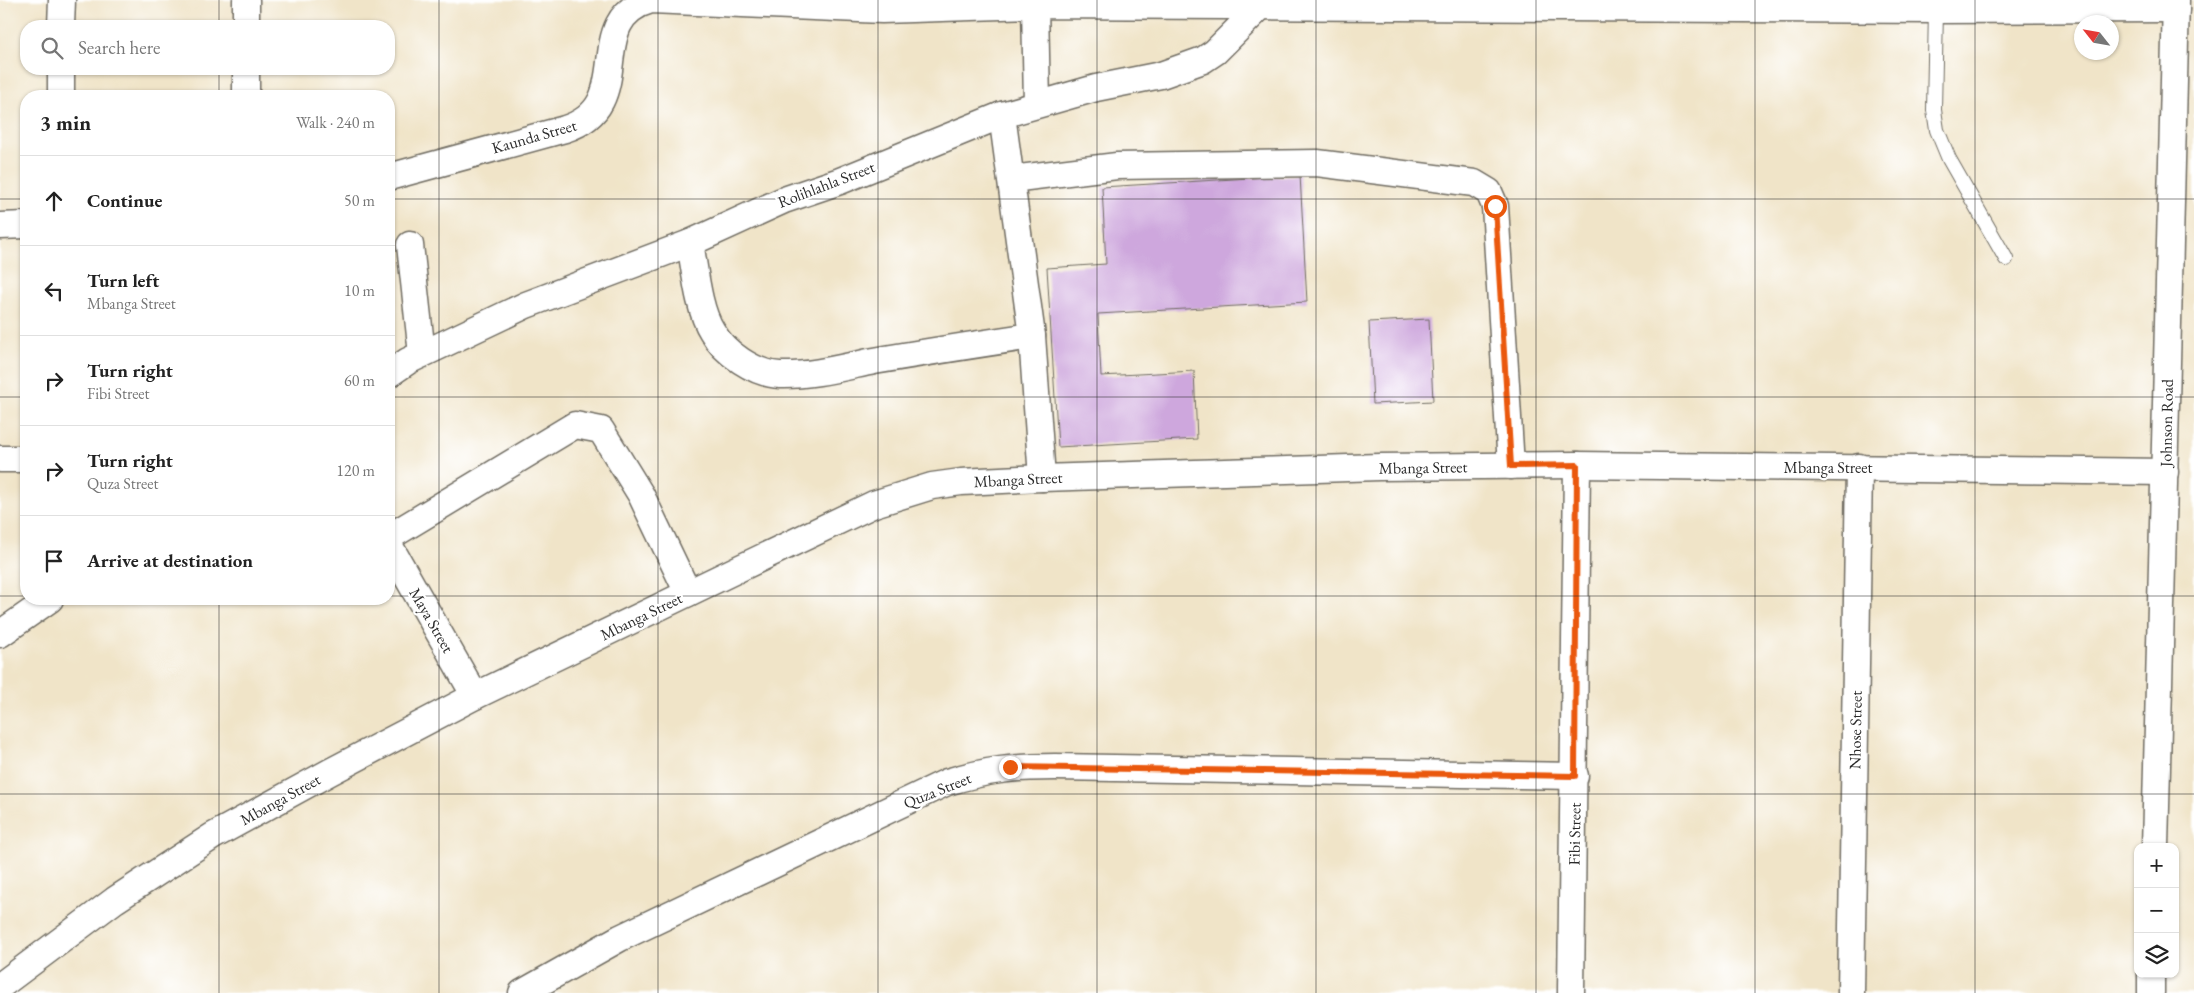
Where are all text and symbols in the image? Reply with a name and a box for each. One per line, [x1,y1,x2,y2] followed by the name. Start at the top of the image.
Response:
[2074,15,2119,60] north arrow
[20,20,395,75] search box
[38,34,66,62] icon: search
[78,35,160,60] text: Search here
[40,109,91,136] text: 3 min
[296,112,375,133] text: Walk · 240 m
[489,114,579,159] street label: Kaunda Street
[775,156,878,213] street label: Rolihlahla Street
[40,187,68,215] icon: ahead
[87,188,162,213] text: Continue
[344,190,375,211] text: 50 m
[1484,195,1507,218] route start
[87,268,159,293] text: Turn left
[40,277,68,305] icon: left
[344,280,375,301] text: 10 m
[87,293,176,314] text: Mbanga Street
[87,358,173,383] text: Turn right
[40,367,68,395] icon: right
[344,370,375,391] text: 60 m
[2155,378,2178,469] street label: Johnson Road
[87,383,150,404] text: Fibi Street
[87,448,173,473] text: Turn right
[1378,456,1468,479] street label: Mbanga Street
[40,457,68,485] icon: right
[1784,457,1872,478] street label: Mbanga Street
[336,460,375,481] text: 120 m
[973,467,1063,492] street label: Mbanga Street
[87,473,158,494] text: Quza Street
[40,547,68,575] icon: arrive
[87,548,253,573] text: Arrive at destination
[405,584,459,657] street label: Maya Street
[597,588,686,645] street label: Mbanga Street
[1844,691,1867,769] street label: Nhose Street
[999,756,1022,779] route end
[900,767,974,814] street label: Quza Street
[236,769,324,830] street label: Mbanga Street
[1563,803,1586,865] street label: Fibi Street
[2134,843,2179,978] map controls
[2134,843,2179,888] button: +
[2134,888,2179,933] button: −
[2134,933,2179,978] button: layers

